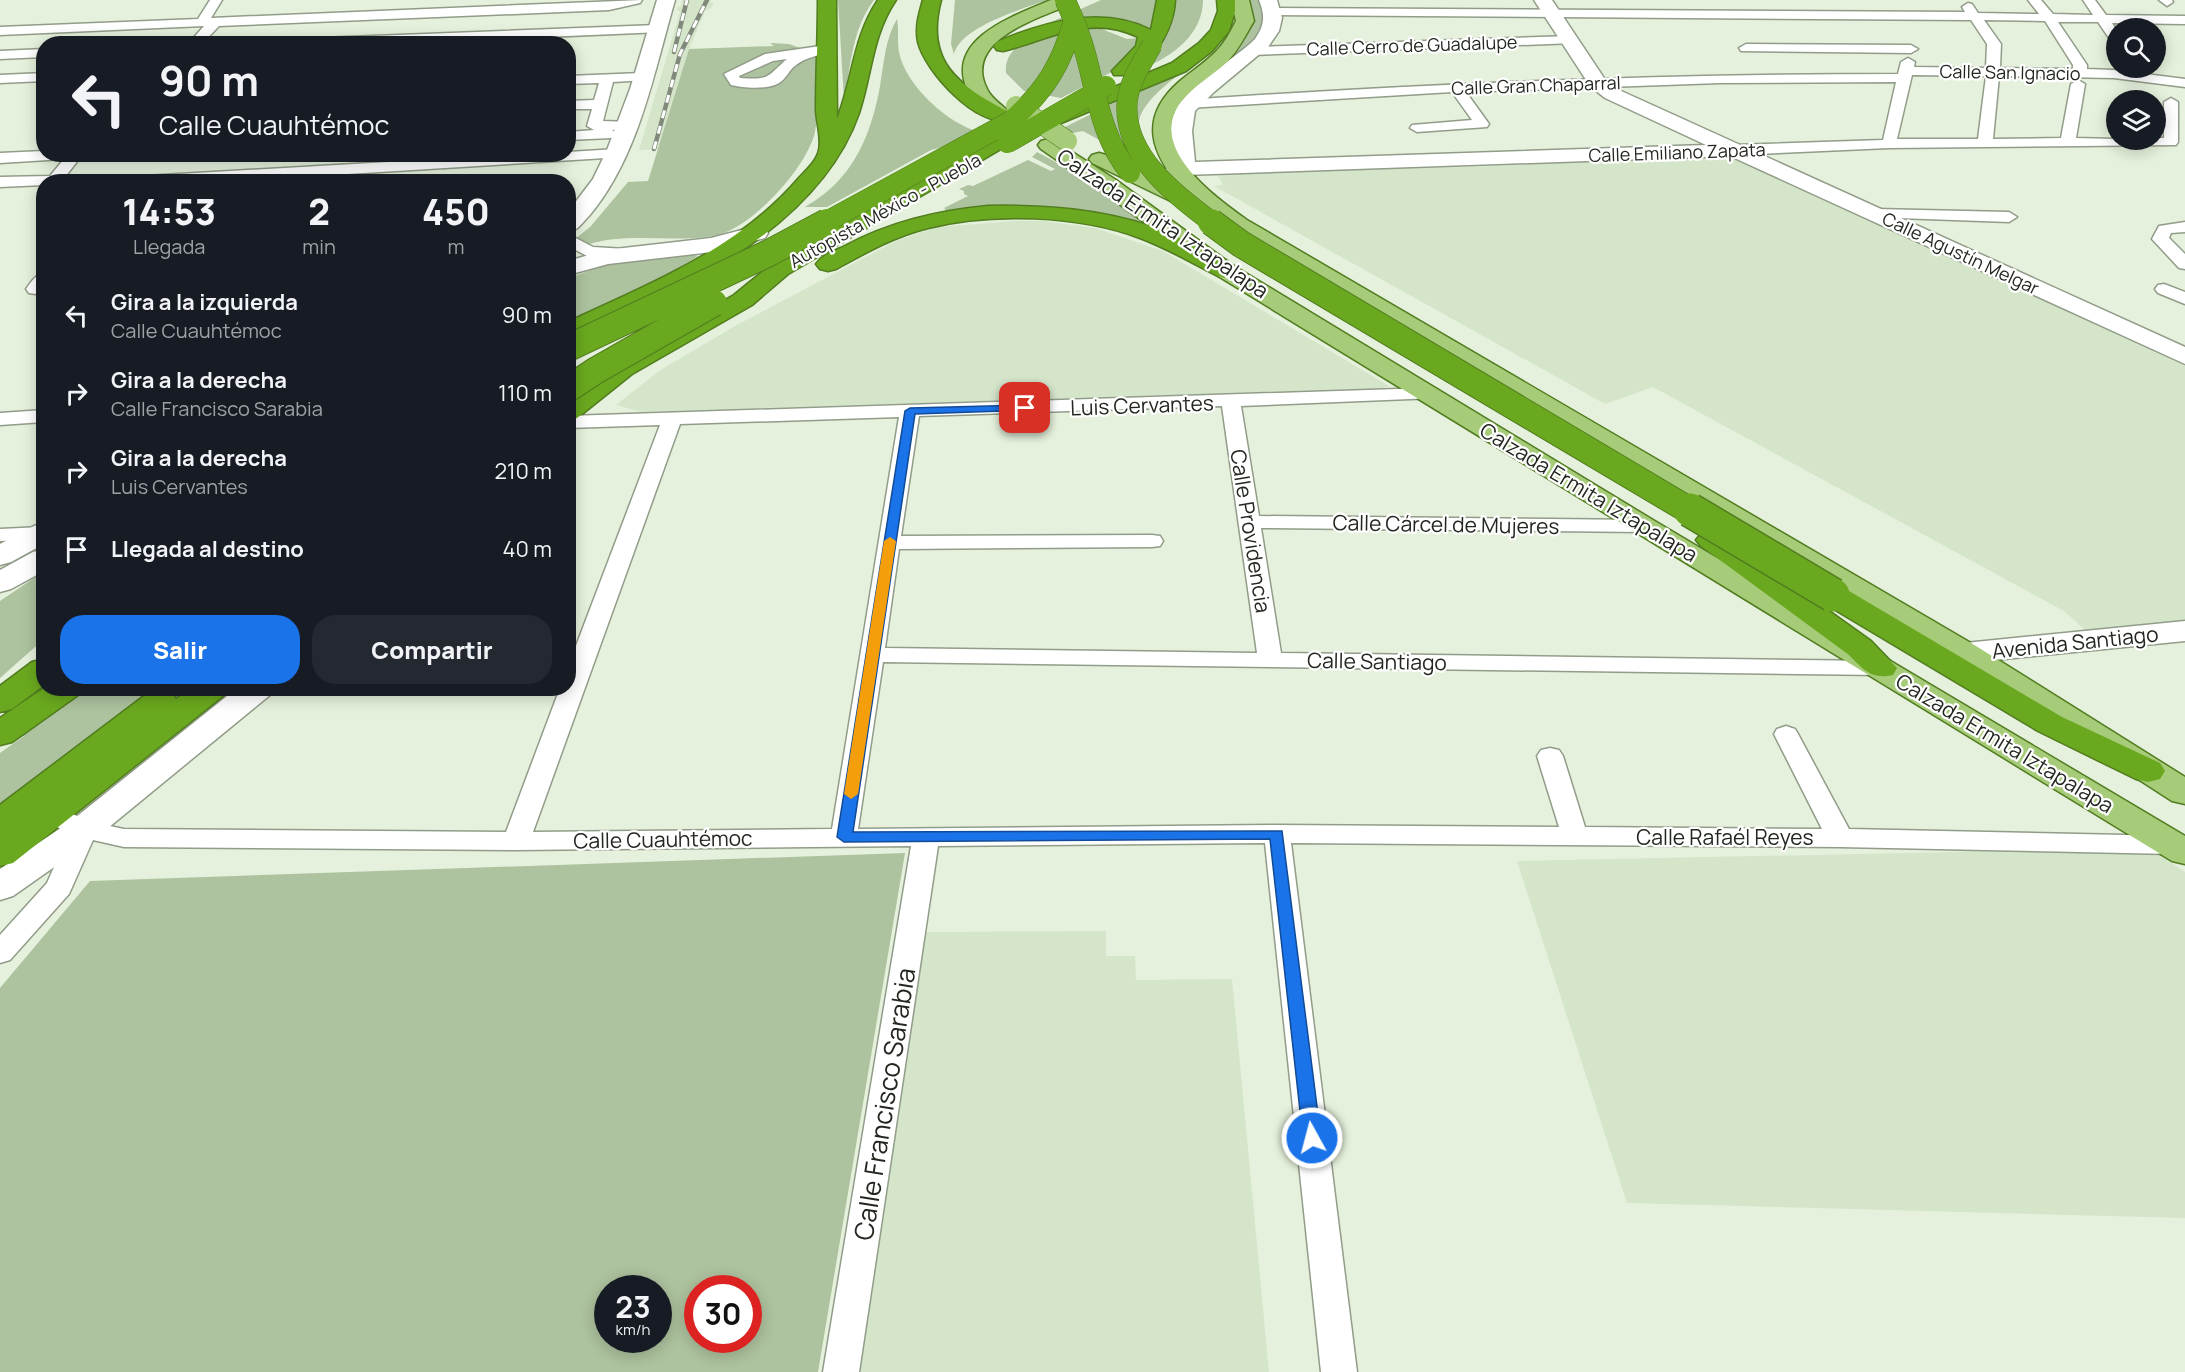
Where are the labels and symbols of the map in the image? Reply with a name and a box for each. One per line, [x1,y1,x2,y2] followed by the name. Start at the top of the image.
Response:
[1306,29,1518,61] street label: Calle Cerro de Guadalupe
[1939,59,2081,85] street label: Calle San Ignacio
[1451,70,1621,100] street label: Calle Gran Chaparral
[1588,137,1766,167] street label: Calle Emiliano Zapata
[1052,142,1274,304] street label: Calzada Ermita Iztapalapa
[785,147,985,273] street label: Autopista México - Puebla
[1879,206,2044,300] street label: Calle Agustín Melgar
[999,382,1050,433] pin
[1070,389,1214,421] street label: Luis Cervantes
[1475,416,1703,568] street label: Calzada Ermita Iztapalapa
[1224,447,1278,615] street label: Calle Providencia
[1332,508,1560,540] street label: Calle Cárcel de Mujeres
[1990,619,2160,665] street label: Avenida Santiago
[1307,646,1447,676] street label: Calle Santiago
[1891,667,2119,819] street label: Calzada Ermita Iztapalapa
[573,823,753,855] street label: Calle Cuauhtémoc
[1636,823,1814,851] street label: Calle Rafaél Reyes
[845,965,923,1243] street label: Calle Francisco Sarabia
[1280,1106,1344,1170] position arrow
[684,1275,762,1353] speed limit sign: 30

